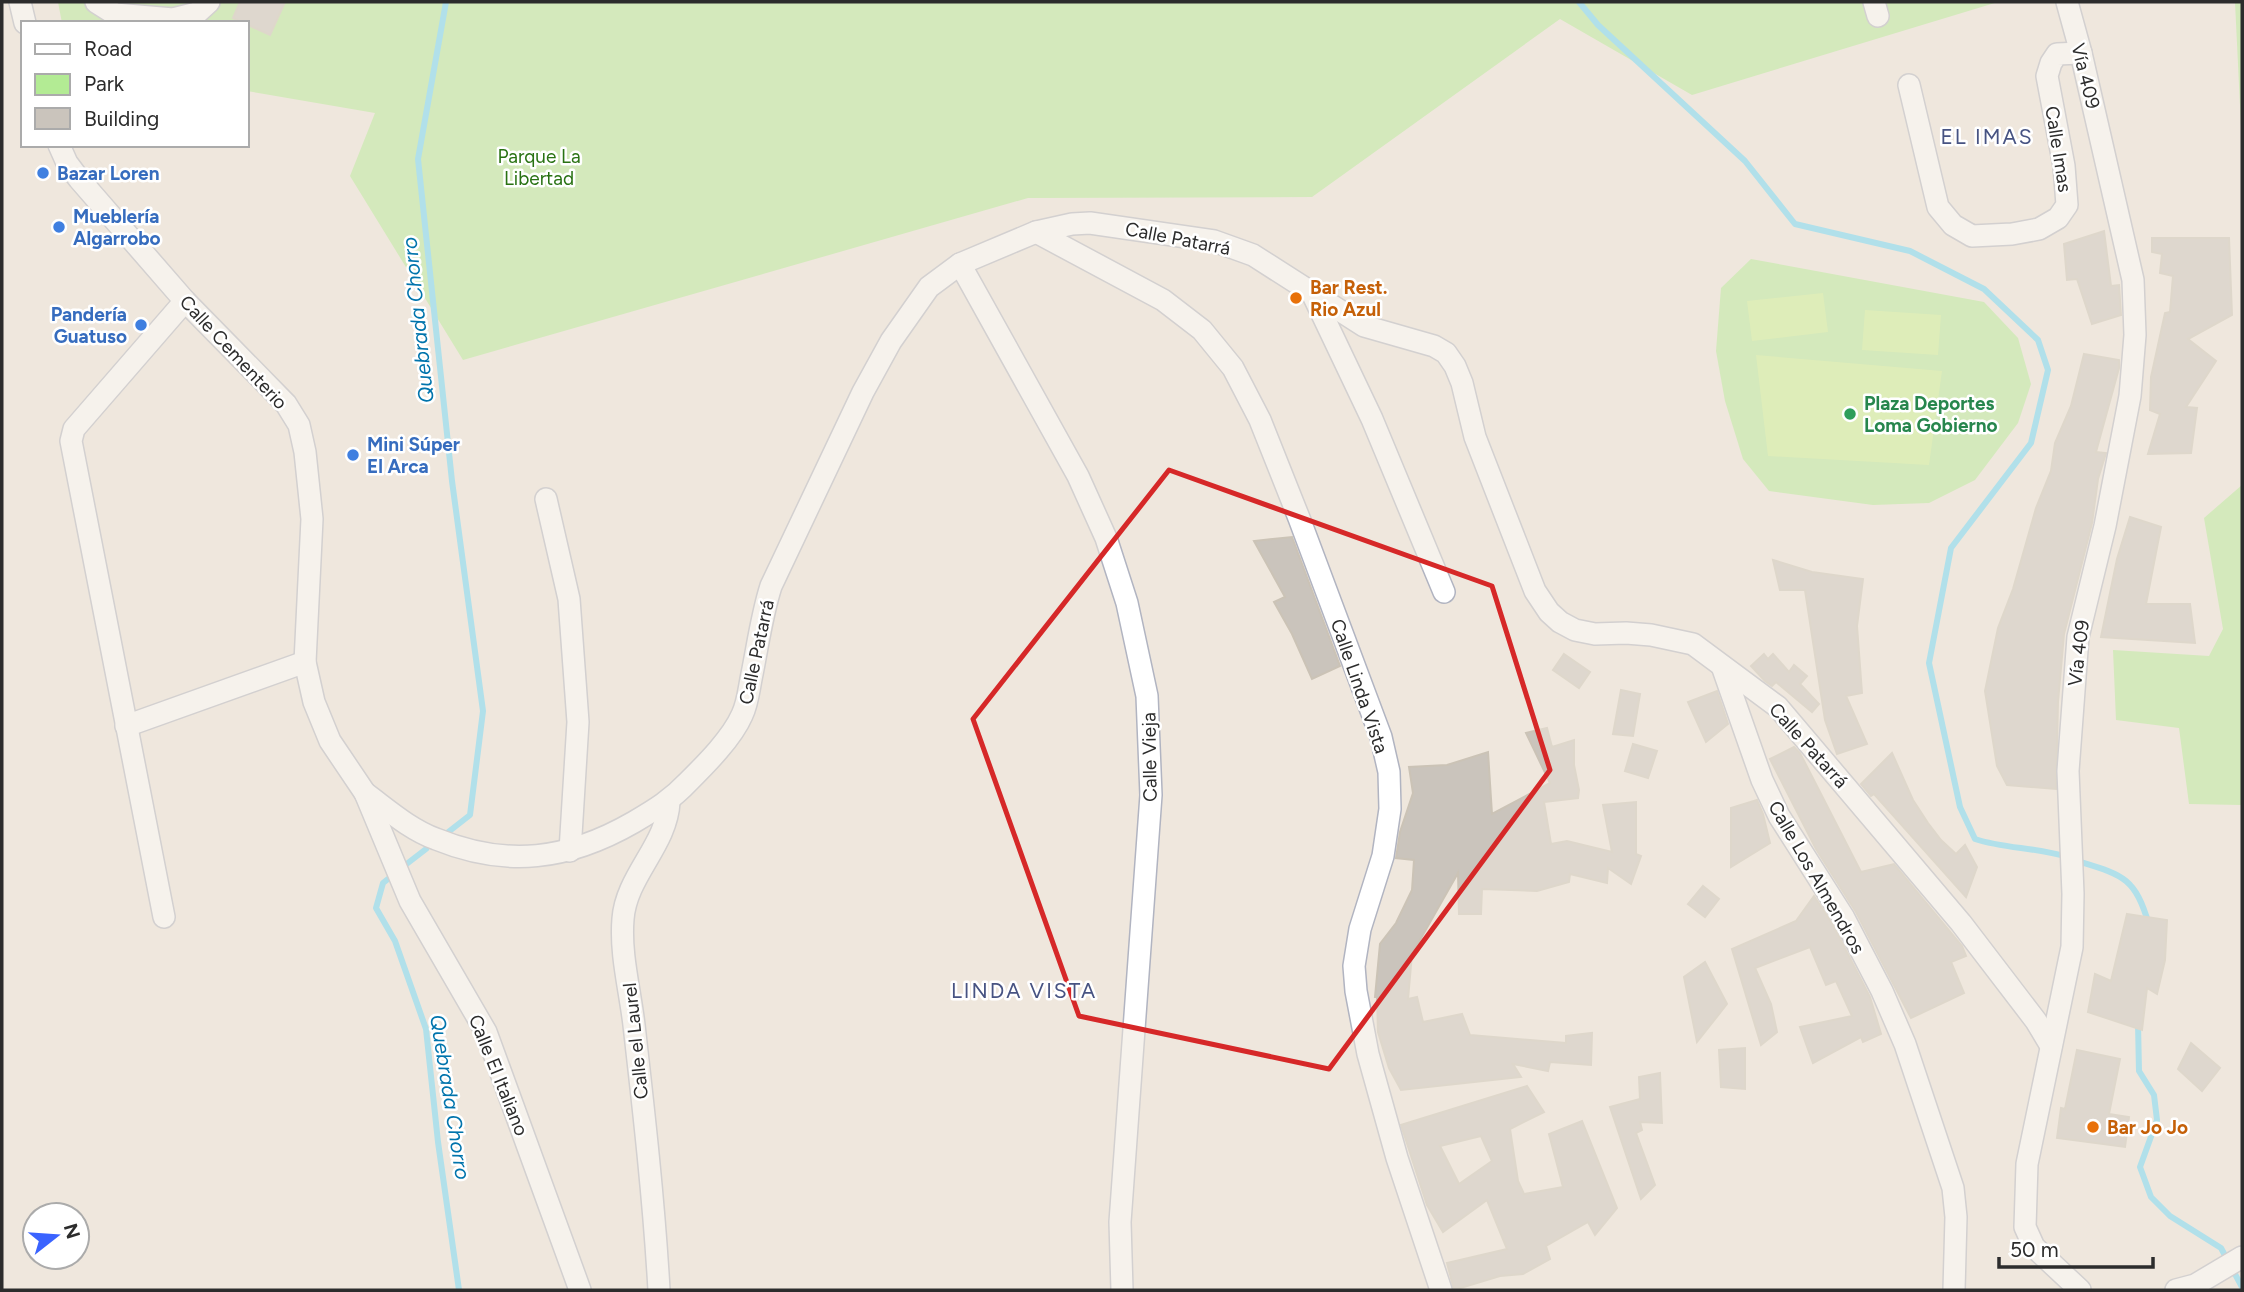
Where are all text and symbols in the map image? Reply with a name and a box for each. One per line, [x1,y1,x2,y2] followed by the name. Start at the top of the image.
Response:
[21,21,248,147] legend
[84,36,132,61] text: Road
[2066,41,2105,111] street label: Vía 409
[84,71,125,96] text: Park
[2040,104,2077,194] street label: Calle Imas
[84,106,159,131] text: Building
[1940,124,2034,149] district label: EL IMAS
[497,145,581,190] park label: Parque La Libertad
[57,162,159,185] place label: Bazar Loren
[35,165,51,181] marker: Bazar Loren
[73,205,161,250] place label: Mueblería Algarrobo
[1123,217,1232,260] street label: Calle Patarrá
[51,219,67,235] marker: Mueblería Algarrobo
[396,236,439,404] water label: Quebrada Chorro
[1310,276,1387,321] place label: Bar Rest. Rio Azul
[1288,290,1304,306] marker: Bar Rest. Rio Azul
[175,291,292,414] street label: Calle Cementerio
[51,303,127,348] place label: Pandería Guatuso
[133,317,149,333] marker: Pandería Guatuso
[1864,392,1997,437] place label: Plaza Deportes Loma Gobierno
[1842,406,1858,422] marker: Plaza Deportes Loma Gobierno
[367,433,460,478] place label: Mini Súper El Arca
[345,447,361,463] marker: Mini Súper El Arca
[734,598,779,707] street label: Calle Patarrá
[1326,616,1393,756] street label: Calle Linda Vista
[2063,619,2094,688] street label: Vía 409
[1764,698,1853,793] street label: Calle Patarrá
[1137,712,1162,802] street label: Calle Vieja
[1763,797,1870,958] street label: Calle Los Almendros
[951,978,1097,1003] district label: LINDA VISTA
[618,981,653,1100] street label: Calle el Laurel
[464,1011,533,1139] street label: Calle El Italiano
[425,1013,476,1181] water label: Quebrada Chorro
[2107,1116,2188,1139] place label: Bar Jo Jo
[2085,1119,2101,1135] marker: Bar Jo Jo
[21,1201,91,1271] north arrow
[59,1221,85,1242] text: N
[1999,1226,2153,1270] scale bar
[2010,1237,2059,1262] text: 50 m

